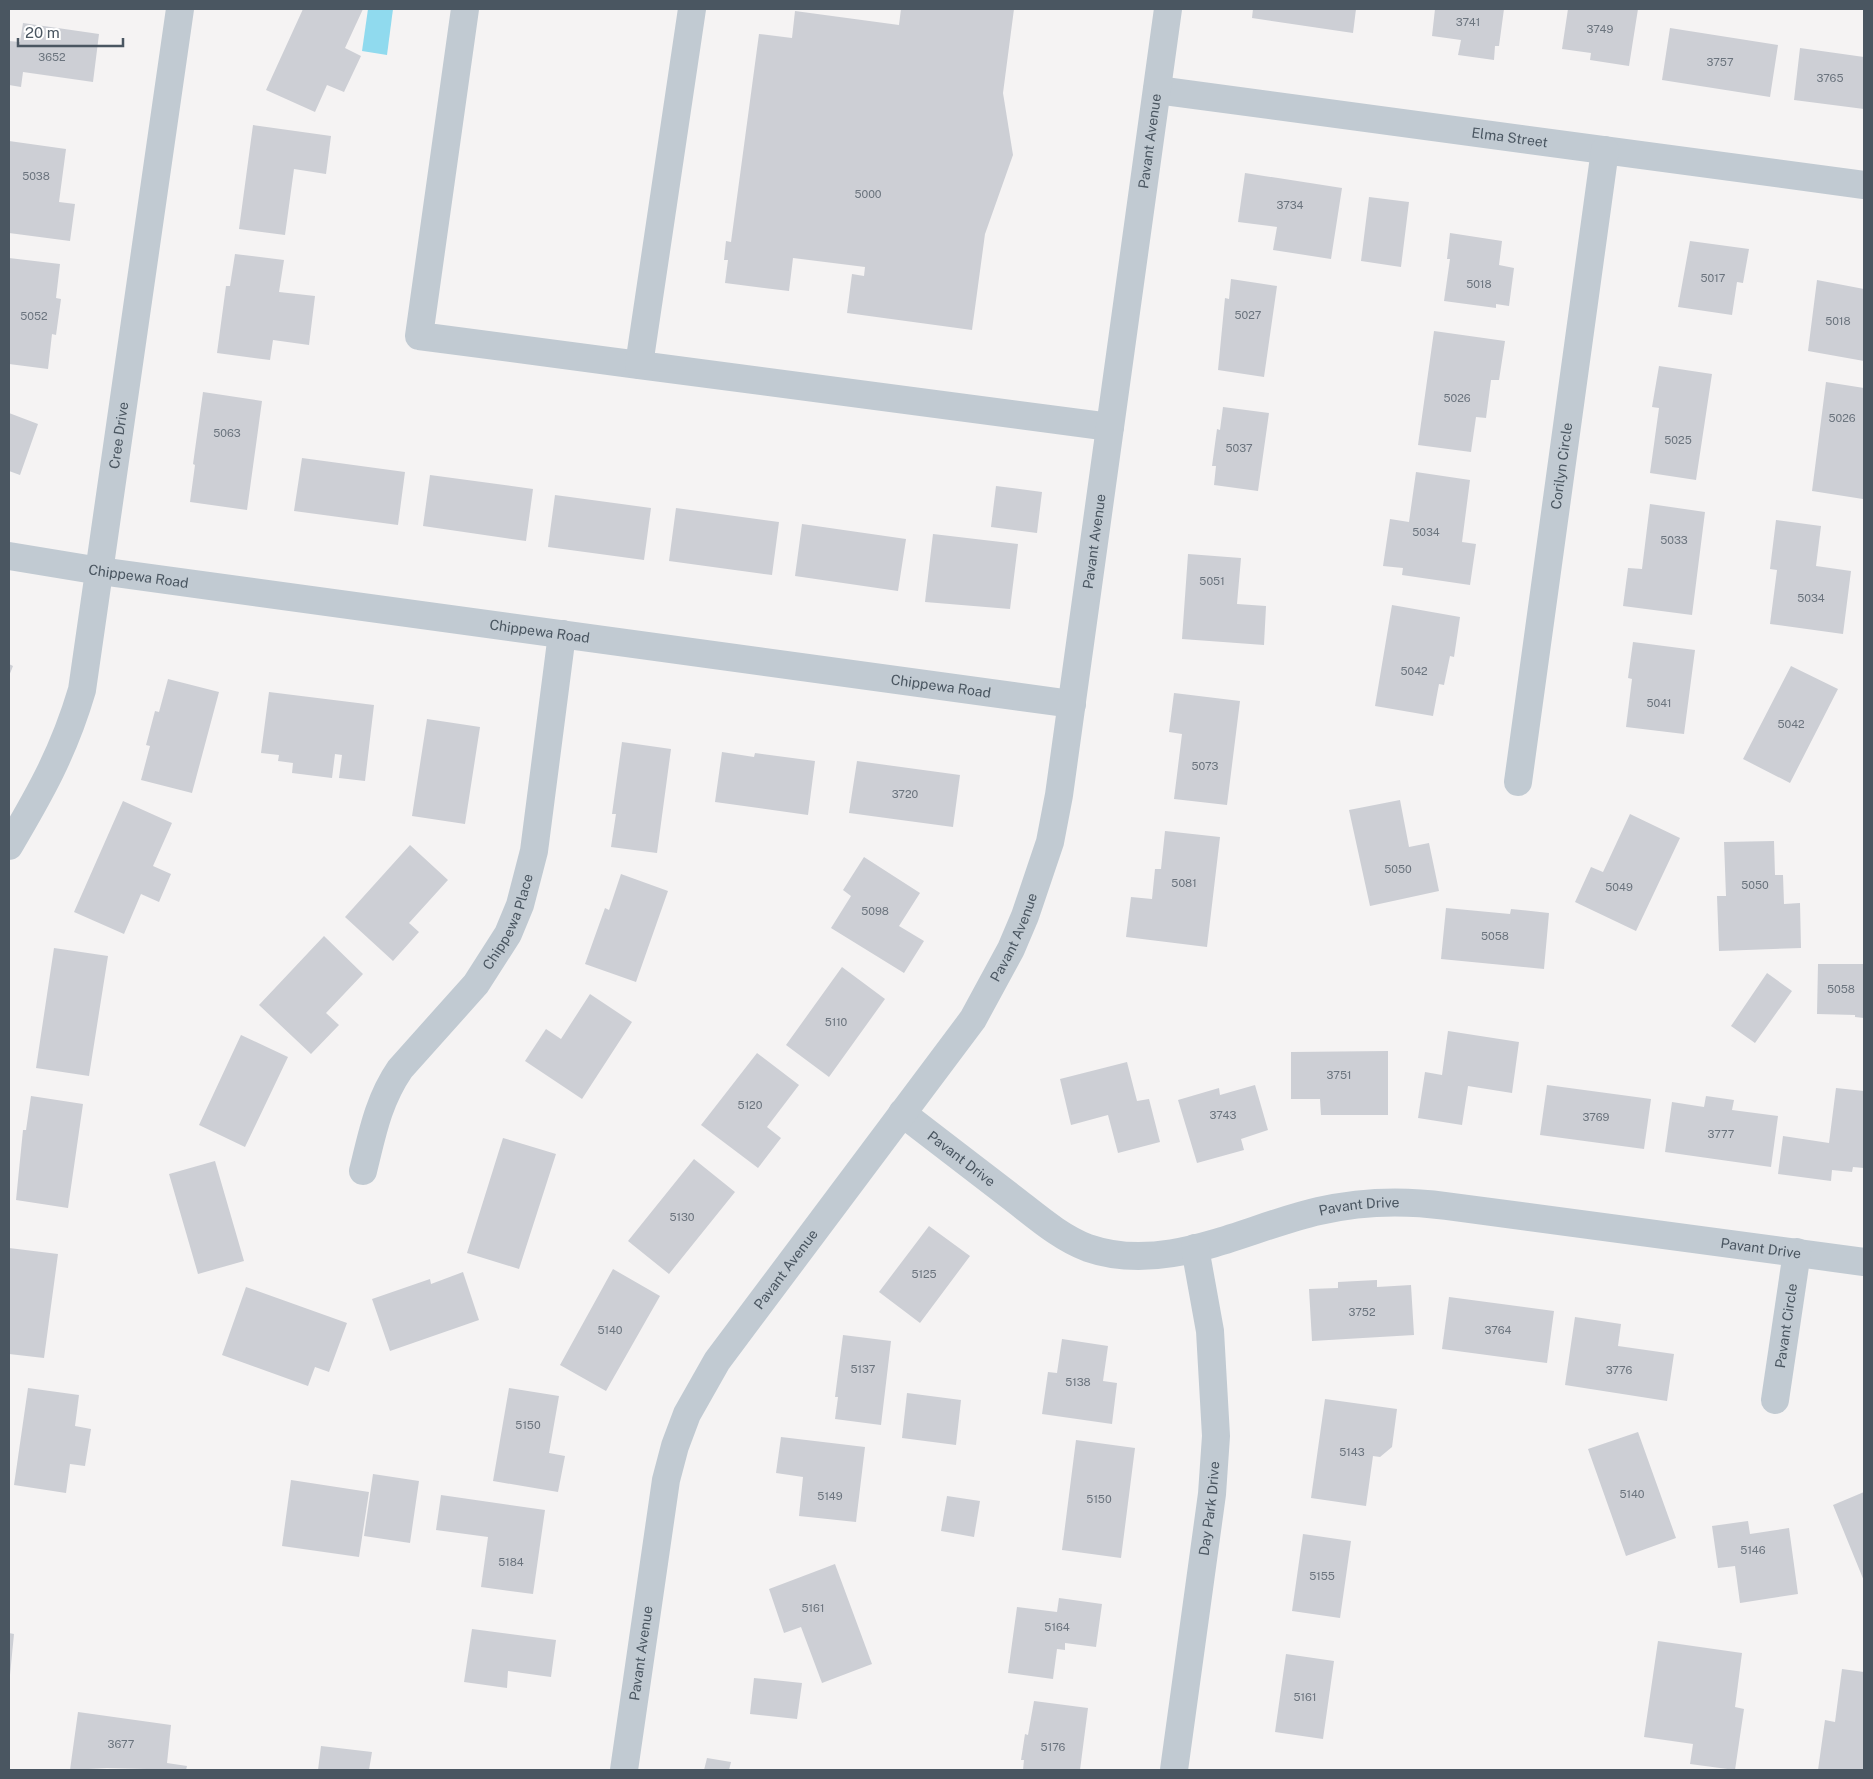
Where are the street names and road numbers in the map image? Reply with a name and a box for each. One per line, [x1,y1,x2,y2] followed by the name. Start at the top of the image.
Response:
[1135,93,1164,190] street label: Pavant Avenue
[1471,124,1549,150] street label: Elma Street
[106,401,131,470] street label: Cree Drive
[1548,421,1575,510] street label: Corilyn Circle
[1080,493,1109,590] street label: Pavant Avenue
[87,561,189,591] street label: Chippewa Road
[489,616,591,646] street label: Chippewa Road
[890,671,992,701] street label: Chippewa Road
[479,872,536,973] street label: Chippewa Place
[987,891,1040,984] street label: Pavant Avenue
[924,1128,999,1190] street label: Pavant Drive
[1317,1194,1400,1219] street label: Pavant Drive
[751,1226,821,1312] street label: Pavant Avenue
[1720,1235,1802,1262] street label: Pavant Drive
[1772,1282,1800,1369] street label: Pavant Circle
[1196,1461,1222,1557] street label: Day Park Drive
[626,1605,656,1702] street label: Pavant Avenue

